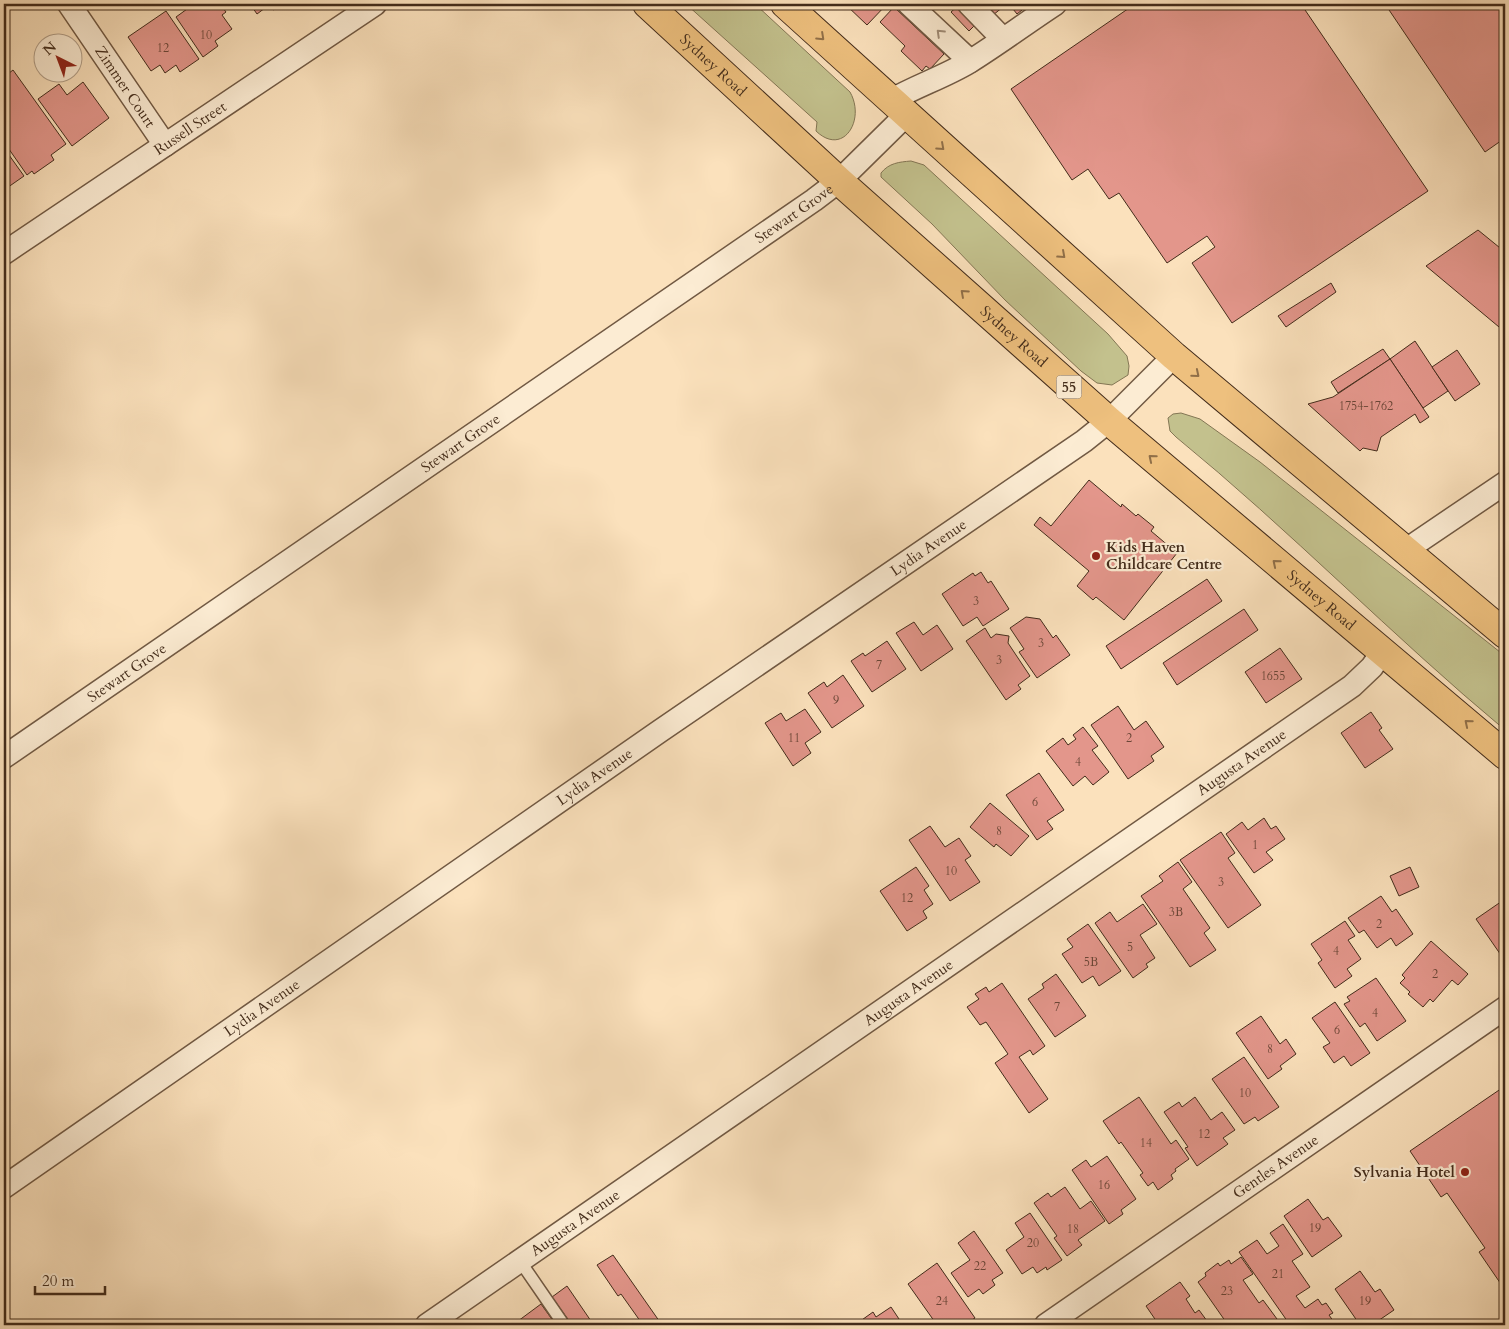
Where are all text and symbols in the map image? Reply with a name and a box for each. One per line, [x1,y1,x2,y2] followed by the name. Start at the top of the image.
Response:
[200,27,212,43] house number: 10
[676,29,751,101] street label: Sydney Road
[936,30,945,39] one-way arrow
[815,31,824,40] one-way arrow
[32,32,82,82] north arrow
[39,38,61,60] text: N
[157,40,169,56] house number: 12
[90,42,160,132] street label: Zimmer Court
[150,97,230,160] street label: Russell Street
[935,141,944,150] one-way arrow
[751,179,838,248] street label: Stewart Grove
[1056,249,1065,258] one-way arrow
[961,290,970,299] one-way arrow
[976,301,1052,372] street label: Sydney Road
[1191,369,1200,378] one-way arrow
[1056,376,1082,398] road number: 55
[1339,398,1393,414] house number: 1754-1762
[417,409,504,477] street label: Stewart Grove
[1149,455,1158,464] one-way arrow
[886,514,971,581] street label: Lydia Avenue
[1106,537,1222,574] place label: Kids Haven Childcare Centre
[1090,550,1102,562] marker: Kids Haven Childcare Centre
[1273,559,1282,568] one-way arrow
[1283,565,1360,635] street label: Sydney Road
[973,593,979,609] house number: 3
[1038,635,1044,651] house number: 3
[83,638,170,707] street label: Stewart Grove
[996,652,1002,668] house number: 3
[876,657,882,673] house number: 7
[1261,668,1285,684] house number: 1655
[833,692,839,708] house number: 9
[1465,721,1474,729] one-way arrow
[1193,724,1290,800] street label: Augusta Avenue
[788,730,800,746] house number: 11
[1126,730,1132,746] house number: 2
[552,743,637,810] street label: Lydia Avenue
[1075,754,1081,770] house number: 4
[1032,794,1038,810] house number: 6
[996,823,1002,839] house number: 8
[1252,837,1258,853] house number: 1
[945,863,957,879] house number: 10
[1218,874,1224,890] house number: 3
[901,890,913,906] house number: 12
[1169,904,1183,920] house number: 3B
[1376,916,1382,932] house number: 2
[1127,939,1133,955] house number: 5
[1333,943,1339,959] house number: 4
[860,954,957,1030] street label: Augusta Avenue
[1084,954,1098,970] house number: 5B
[1432,966,1438,982] house number: 2
[220,974,304,1041] street label: Lydia Avenue
[1054,999,1060,1015] house number: 7
[1372,1005,1378,1021] house number: 4
[1334,1022,1340,1038] house number: 6
[1267,1041,1273,1057] house number: 8
[1239,1085,1251,1101] house number: 10
[1198,1126,1210,1142] house number: 12
[1229,1130,1323,1203] street label: Gentles Avenue
[1140,1135,1152,1151] house number: 14
[1354,1162,1456,1182] place label: Sylvania Hotel
[1459,1166,1471,1178] marker: Sylvania Hotel
[1098,1177,1110,1193] house number: 16
[526,1185,624,1261] street label: Augusta Avenue
[1309,1220,1321,1236] house number: 19
[1067,1221,1079,1237] house number: 18
[1027,1235,1039,1251] house number: 20
[974,1258,986,1274] house number: 22
[35,1264,105,1296] scale bar
[1272,1266,1284,1282] house number: 21
[42,1271,74,1291] text: 20 m
[1221,1283,1233,1299] house number: 23
[936,1293,948,1309] house number: 24
[1359,1293,1371,1309] house number: 19

